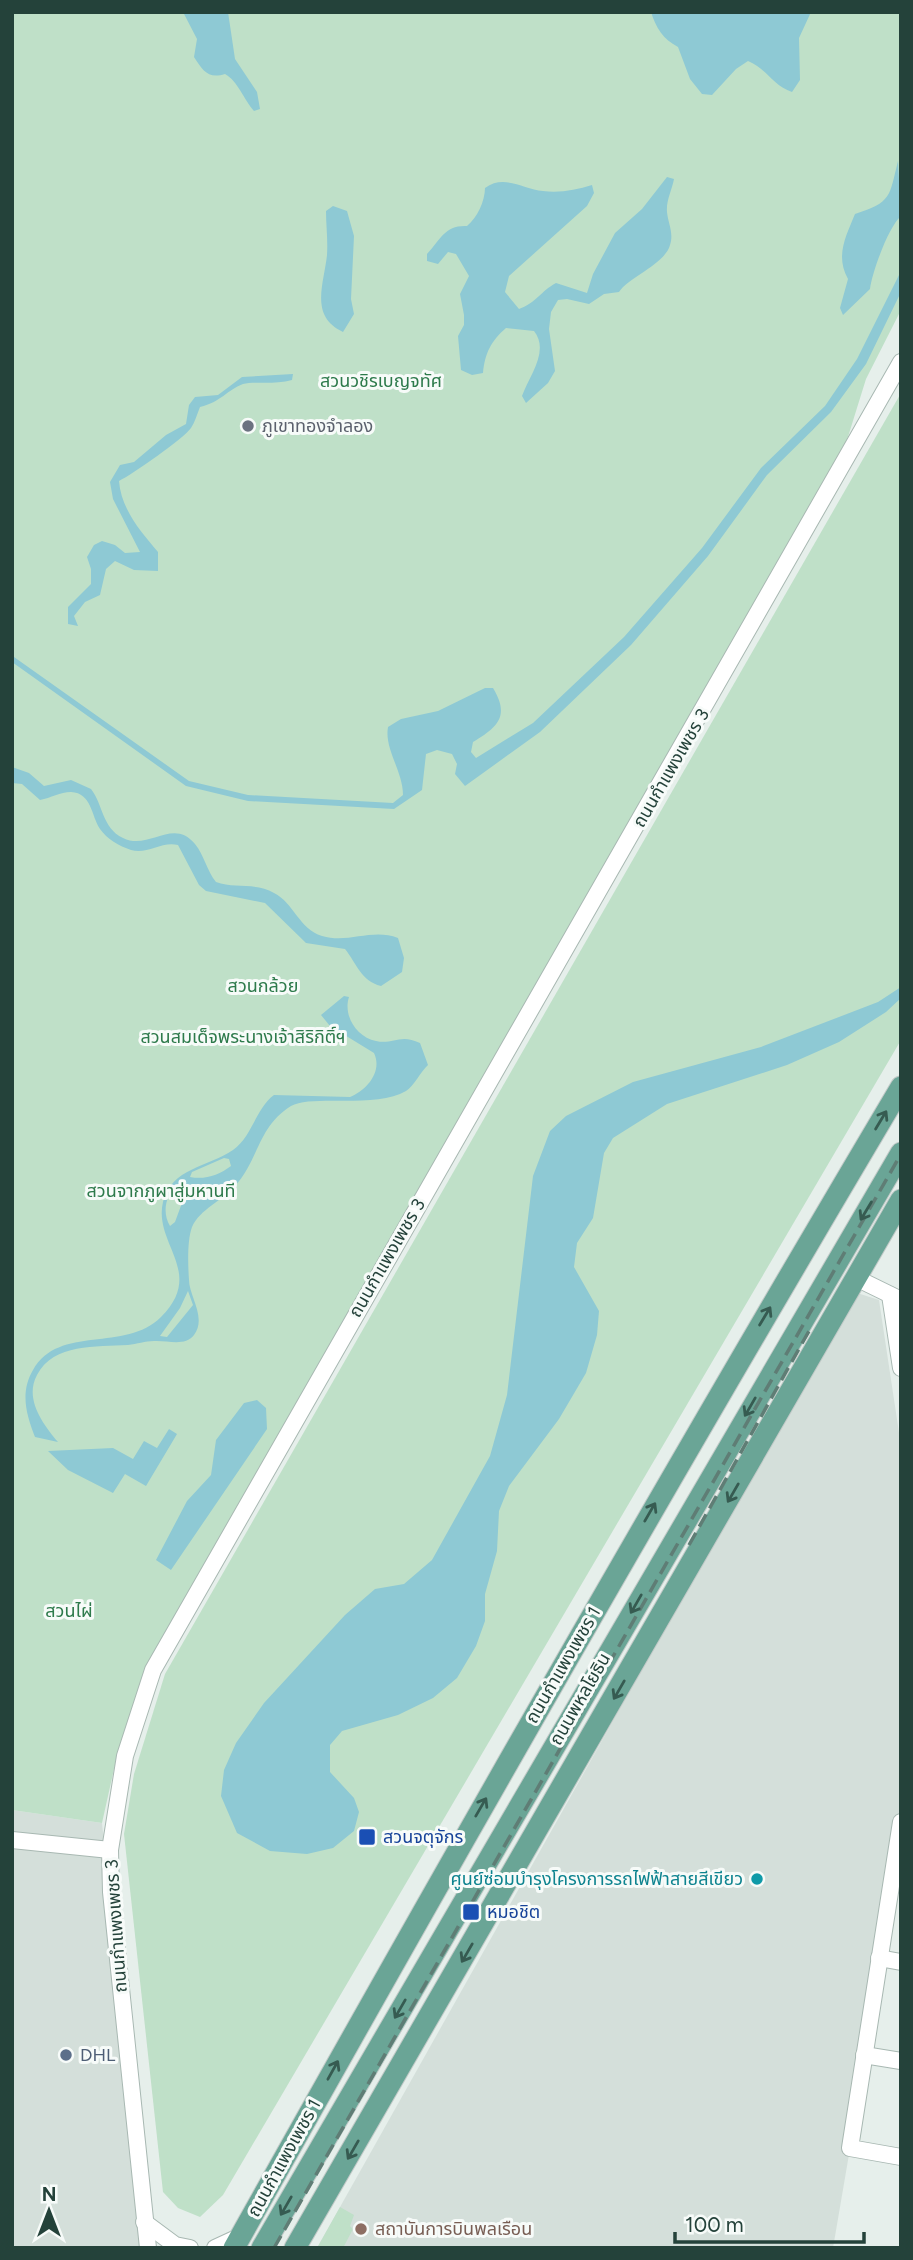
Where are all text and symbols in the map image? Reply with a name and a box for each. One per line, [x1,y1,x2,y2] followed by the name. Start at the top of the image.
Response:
[320,370,442,392] park label: สวนวชิรเบญจทัศ
[262,415,373,438] place label: ภูเขาทองจำลอง
[240,418,256,434] marker: ภูเขาทองจำลอง
[628,705,714,831] street label: ถนนกำแพงเพชร 3
[228,975,298,997] park label: สวนกล้วย
[140,1026,346,1048] park label: สวนสมเด็จพระนางเจ้าสิริกิติ์ฯ
[874,1111,888,1131] one-way arrow
[87,1180,235,1203] park label: สวนจากภูผาสู่มหานที
[344,1195,430,1321] street label: ถนนกำแพงเพชร 3
[859,1201,873,1221] one-way arrow
[758,1306,772,1326] one-way arrow
[743,1396,756,1417] one-way arrow
[726,1483,740,1503] one-way arrow
[644,1503,658,1523] one-way arrow
[629,1593,643,1613] one-way arrow
[45,1600,93,1622] park label: สวนไผ่
[521,1603,605,1727] street label: ถนนกำแพงเพชร 1
[545,1649,615,1749] street label: ถนนพหลโยธิน
[612,1680,626,1700] one-way arrow
[474,1798,488,1818] one-way arrow
[383,1826,464,1848] place label: สวนจตุจักร
[357,1827,377,1847] marker: สวนจตุจักร
[100,1859,132,1993] street label: ถนนกำแพงเพชร 3
[451,1868,743,1891] place label: ศูนย์ซ่อมบำรุงโครงการรถไฟฟ้าสายสีเขียว
[749,1871,765,1887] marker: ศูนย์ซ่อมบำรุงโครงการรถไฟฟ้าสายสีเขียว
[487,1901,540,1923] place label: หมอชิต
[461,1902,481,1922] marker: หมอชิต
[460,1942,473,1963] one-way arrow
[393,1999,407,2019] one-way arrow
[80,2044,116,2066] place label: DHL
[58,2047,74,2063] marker: DHL
[326,2060,340,2080] one-way arrow
[243,2095,325,2221] street label: ถนนกำแพงเพชร 1
[346,2139,360,2159] one-way arrow
[14,2176,84,2246] north arrow
[42,2183,56,2206] text: N
[279,2195,292,2216] one-way arrow
[675,2200,864,2244] scale bar
[685,2212,744,2237] text: 100 m
[375,2218,532,2240] place label: สถาบันการบินพลเรือน
[353,2221,369,2237] marker: สถาบันการบินพลเรือน

